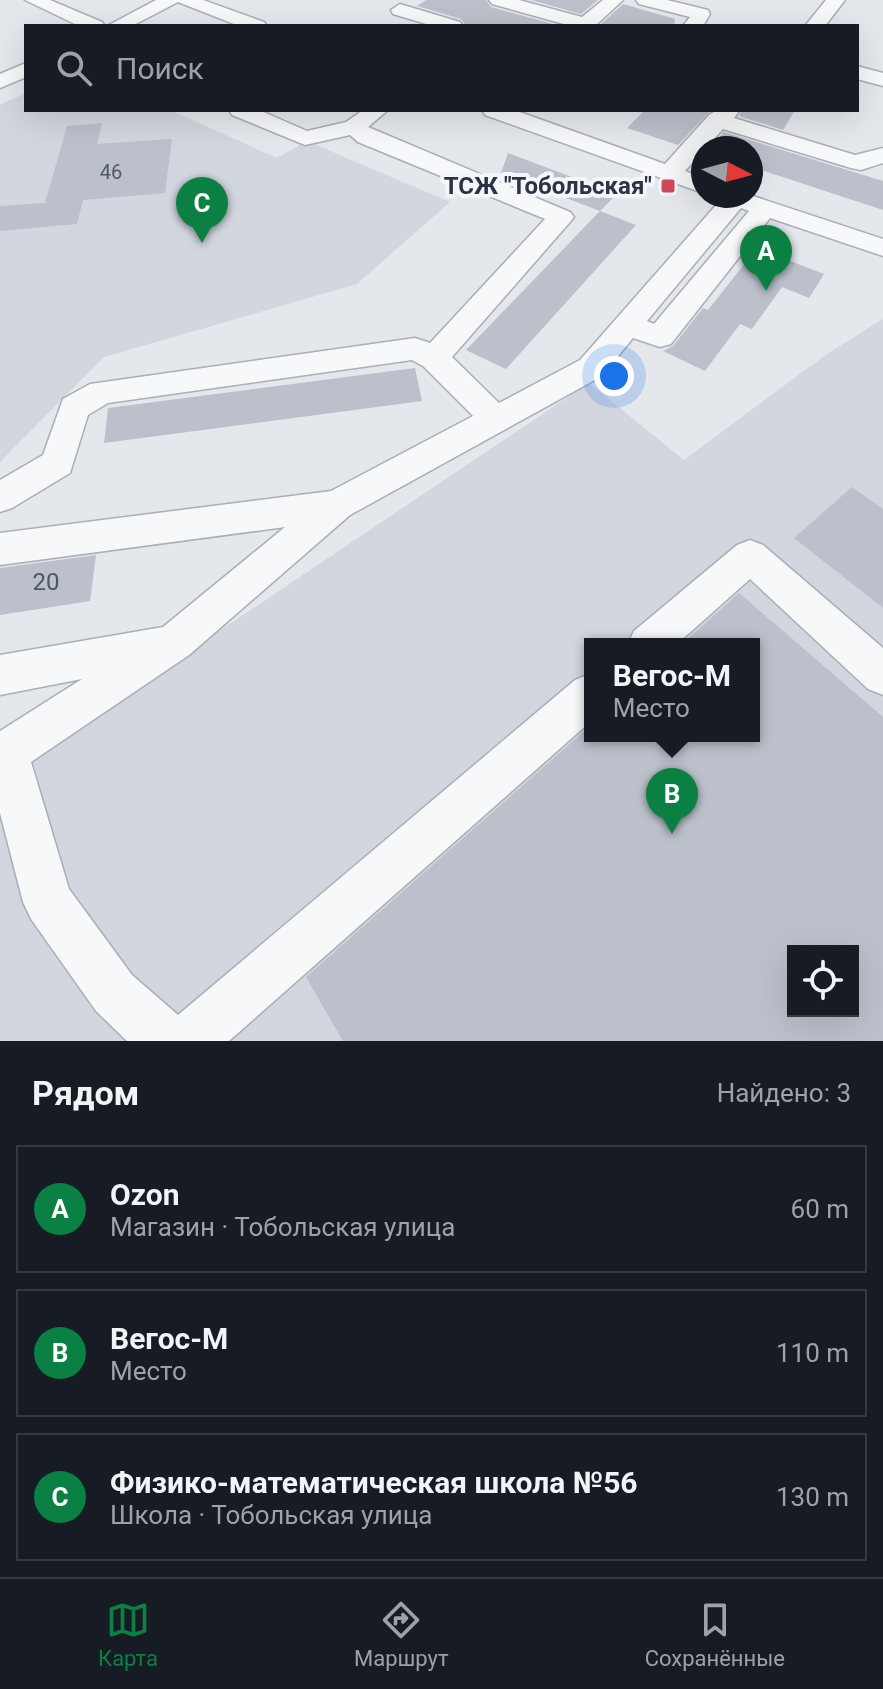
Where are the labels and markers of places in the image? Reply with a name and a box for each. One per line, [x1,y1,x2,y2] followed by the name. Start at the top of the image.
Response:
[444,172,652,200] place label: ТСЖ "Тобольская"
[176,177,228,243] pin: C
[659,177,677,195] marker: ТСЖ "Тобольская"
[740,225,792,291] pin: A
[646,768,698,834] pin: B

